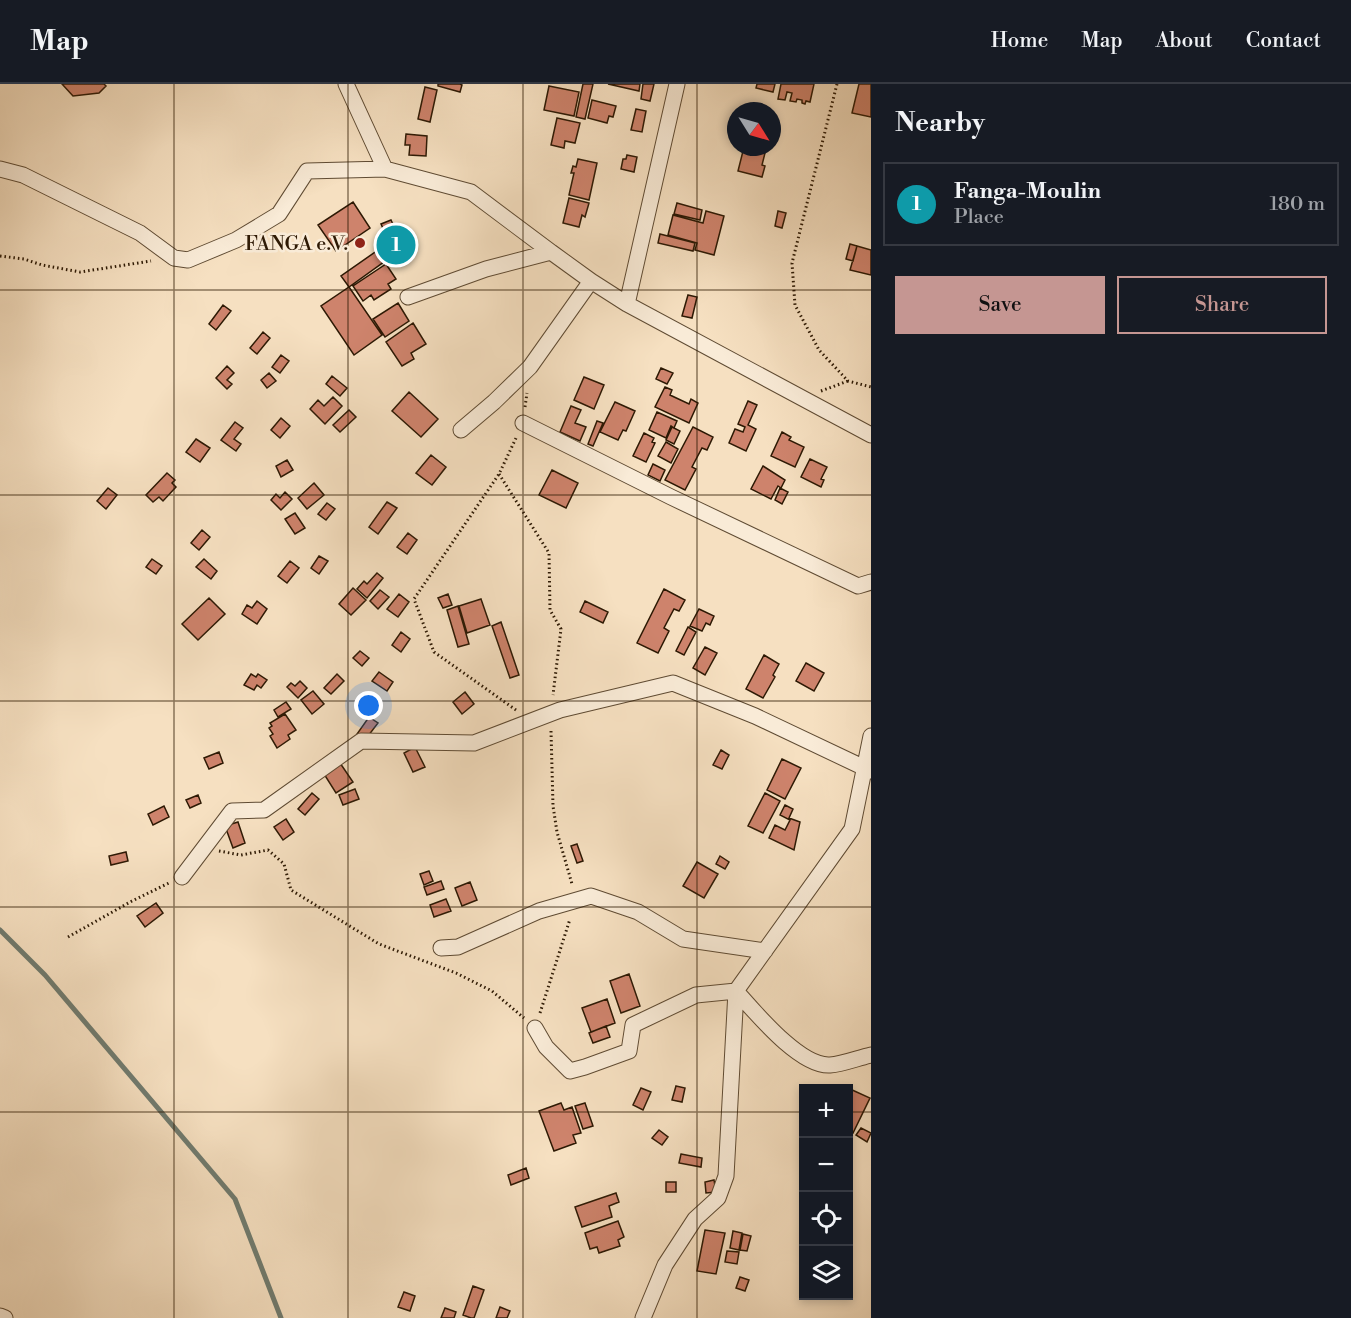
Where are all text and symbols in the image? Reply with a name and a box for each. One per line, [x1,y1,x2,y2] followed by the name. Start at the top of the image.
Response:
[30,24,89,59] text: Map
[991,28,1048,54] text: Home
[1081,28,1123,54] text: Map
[1156,28,1213,54] text: About
[1246,28,1321,54] text: Contact
[727,102,781,156] north arrow
[895,107,985,139] text: Nearby
[954,178,1101,205] text: Fanga-Moulin
[912,192,921,217] text: 1
[1270,192,1325,217] text: 180 m
[954,205,1004,230] text: Place
[376,222,416,268] pin: 1
[245,232,348,257] place label: FANGA e.V.
[353,236,367,250] marker: FANGA e.V.
[895,276,1105,334] button: Save
[1117,276,1327,334] button: Share
[354,691,383,720] your location
[799,1084,853,1300] map controls
[799,1084,853,1138] button: +
[799,1138,853,1192] button: −
[799,1192,853,1246] button: locate
[799,1246,853,1300] button: layers

